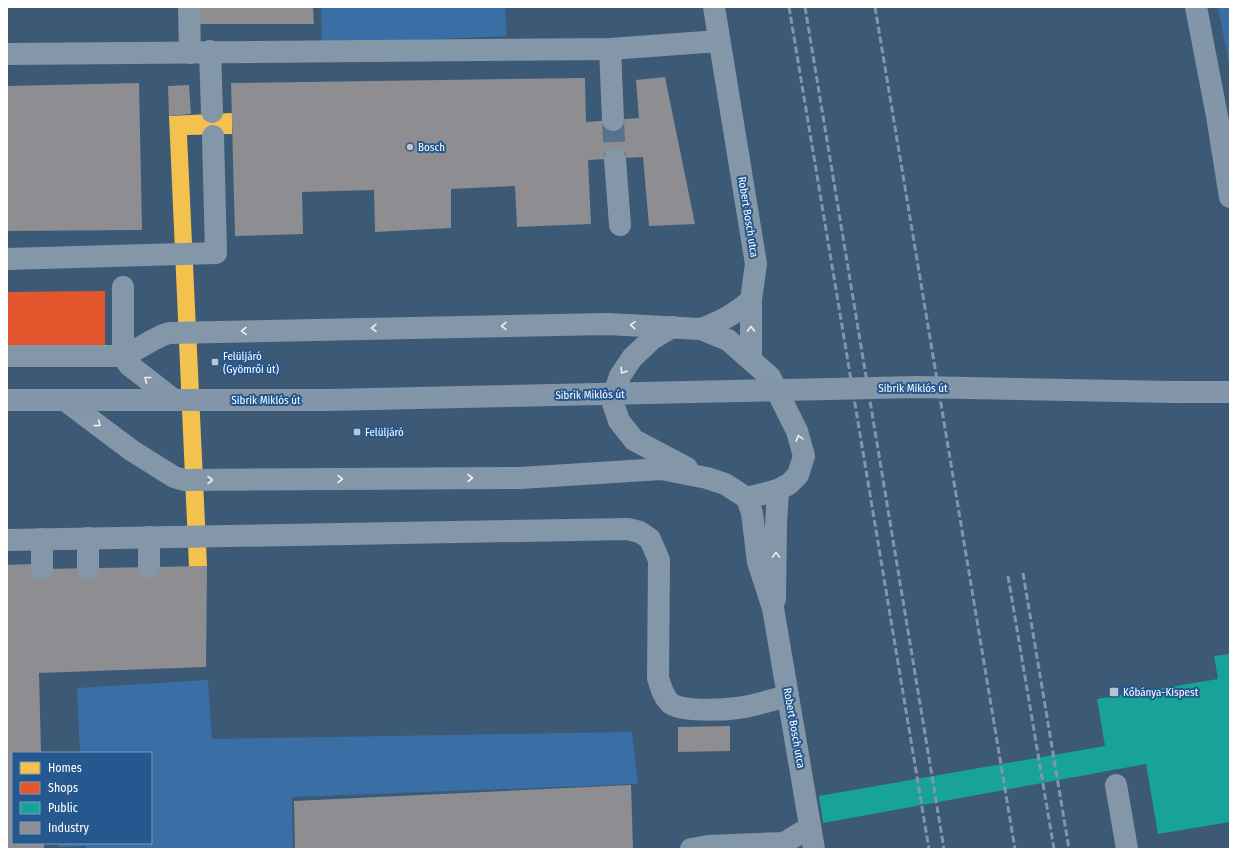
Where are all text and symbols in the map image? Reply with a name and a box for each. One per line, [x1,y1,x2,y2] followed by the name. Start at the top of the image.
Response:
[418,141,445,154] place label: Bosch
[405,142,415,152] marker: Bosch
[735,176,761,258] street label: Robert Bosch utca
[501,321,507,330] one-way arrow
[630,321,636,330] one-way arrow
[371,324,377,332] one-way arrow
[747,326,755,332] one-way arrow
[241,327,247,336] one-way arrow
[223,350,279,376] place label: Felüljáró (Gyömrői út)
[210,357,220,367] marker: Felüljáró (Gyömrői út)
[620,367,628,374] one-way arrow
[145,377,152,384] one-way arrow
[878,382,948,395] street label: Sibrik Miklós út
[555,388,625,402] street label: Sibrik Miklós út
[231,394,301,407] street label: Sibrik Miklós út
[94,419,101,426] one-way arrow
[365,426,404,439] place label: Felüljáró
[352,427,362,437] marker: Felüljáró
[795,434,804,441] one-way arrow
[467,474,473,482] one-way arrow
[337,475,343,483] one-way arrow
[207,476,213,484] one-way arrow
[772,552,780,558] one-way arrow
[1108,686,1120,698] marker: Kőbánya-Kispest
[1123,686,1199,699] place label: Kőbánya-Kispest
[781,687,807,769] street label: Robert Bosch utca
[12,752,152,844] legend
[48,761,82,775] text: Homes
[48,781,78,795] text: Shops
[48,801,78,815] text: Public
[48,821,89,835] text: Industry

